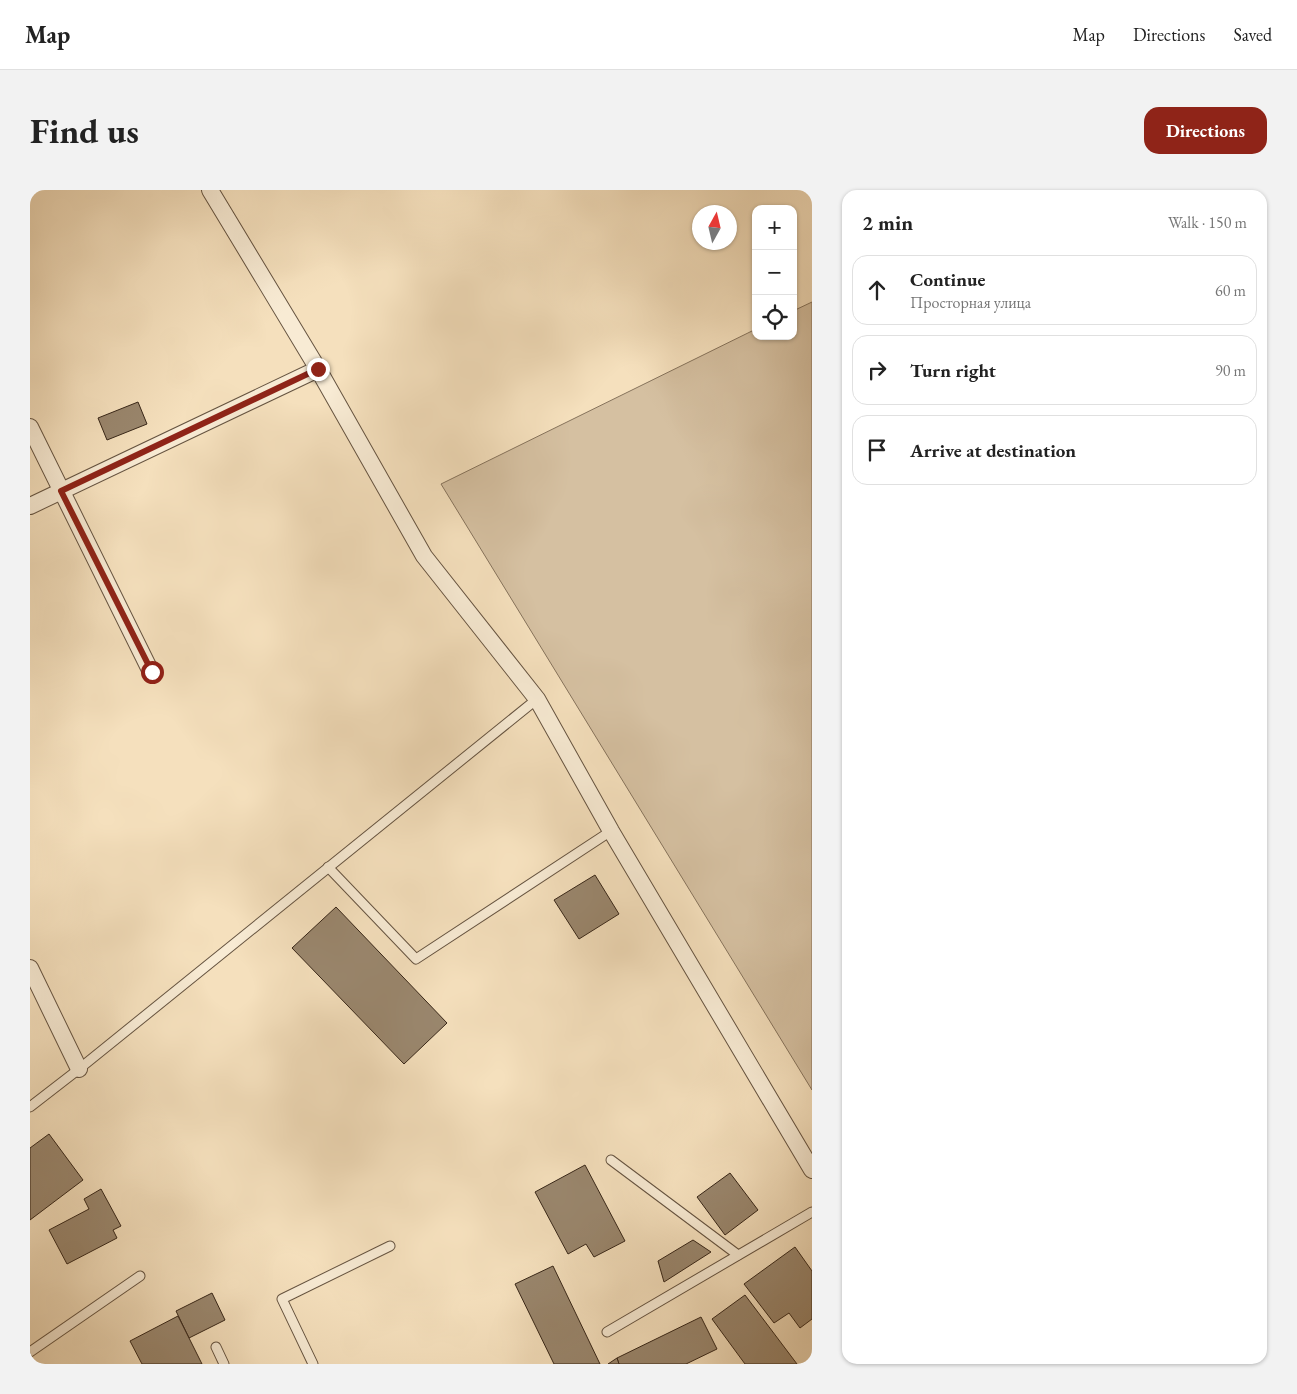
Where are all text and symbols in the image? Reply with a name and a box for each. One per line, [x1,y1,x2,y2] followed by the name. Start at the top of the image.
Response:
[25,19,70,50] text: Map
[1073,23,1105,46] text: Map
[1133,23,1205,46] text: Directions
[1233,23,1272,46] text: Saved
[1144,107,1267,154] button: Directions
[30,108,139,153] text: Find us
[692,205,737,250] north arrow
[752,205,797,340] map controls
[752,205,797,250] button: +
[862,209,913,236] text: 2 min
[1168,212,1247,233] text: Walk · 150 m
[752,250,797,295] button: −
[910,267,985,292] text: Continue
[863,276,891,304] icon: ahead
[1215,280,1246,301] text: 60 m
[910,292,1031,313] text: Просторная улица
[752,295,797,340] button: locate
[863,356,891,384] icon: right
[307,358,330,381] route end
[910,358,996,383] text: Turn right
[1215,360,1246,381] text: 90 m
[863,436,891,464] icon: arrive
[910,438,1076,463] text: Arrive at destination
[141,661,164,684] route start

